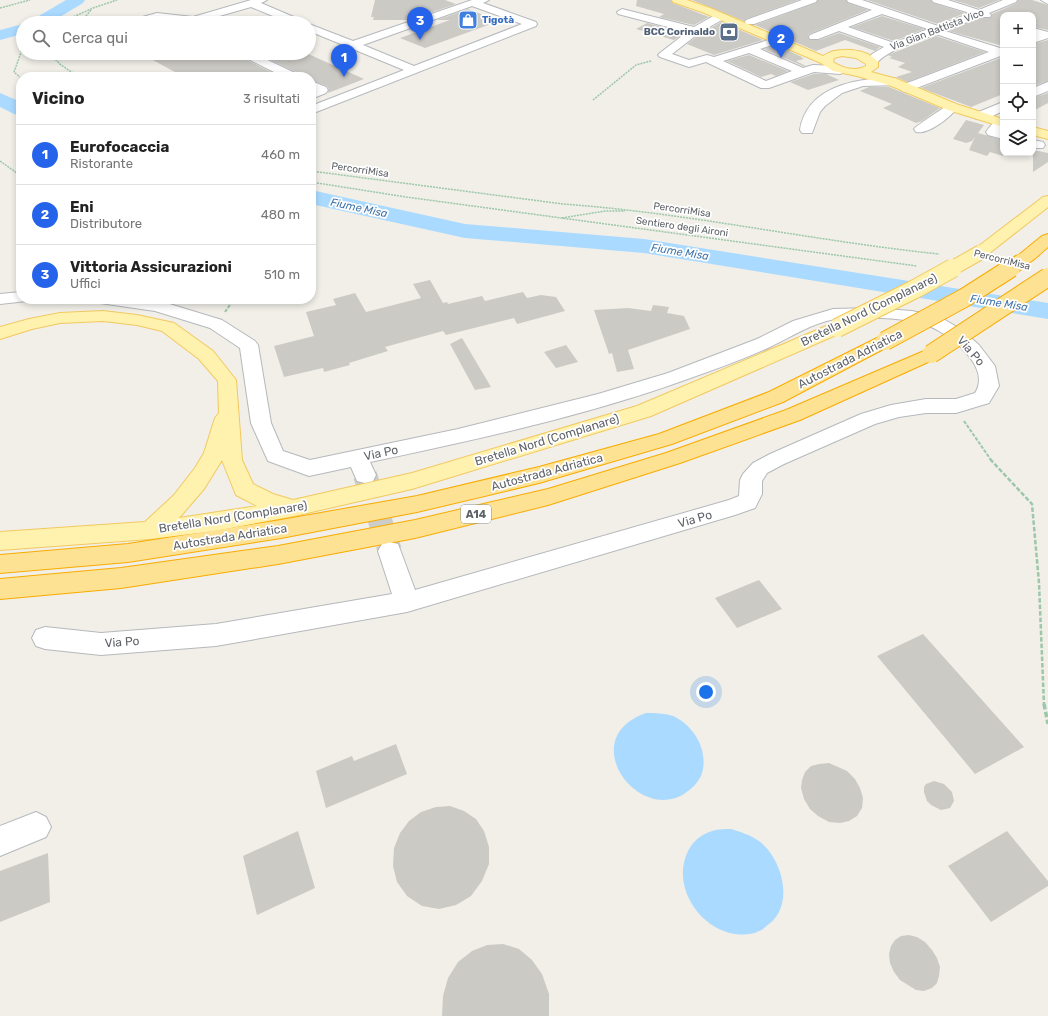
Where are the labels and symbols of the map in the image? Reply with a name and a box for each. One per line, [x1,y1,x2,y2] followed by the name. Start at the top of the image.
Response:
[888,6,986,53] street label: Via Gian Battista Vico
[407,7,433,40] pin: 3
[457,9,479,31] shop icon: Tigotà
[482,14,514,26] place label: Tigotà
[718,21,740,43] bank icon: BCC Corinaldo
[768,25,794,58] pin: 2
[644,26,715,38] place label: BCC Corinaldo
[331,44,357,77] pin: 1
[330,160,390,180] street label: PercorriMisa
[329,196,389,220] water label: Fiume Misa
[652,200,712,220] street label: PercorriMisa
[635,215,729,239] street label: Sentiero degli Aironi
[650,241,710,263] water label: Fiume Misa
[972,247,1032,273] street label: PercorriMisa
[798,271,940,349] street label: Bretella Nord (Complanare)
[969,292,1029,314] water label: Fiume Misa
[796,327,904,391] street label: Autostrada Adriatica
[954,333,988,369] street label: Via Po
[473,411,621,469] street label: Bretella Nord (Complanare)
[363,443,400,463] street label: Via Po
[490,450,604,494] street label: Autostrada Adriatica
[158,498,308,536] street label: Bretella Nord (Complanare)
[461,505,491,523] road number: A14
[676,507,714,531] street label: Via Po
[172,521,288,553] street label: Autostrada Adriatica
[104,634,140,650] street label: Via Po
[696,682,716,702] your location

